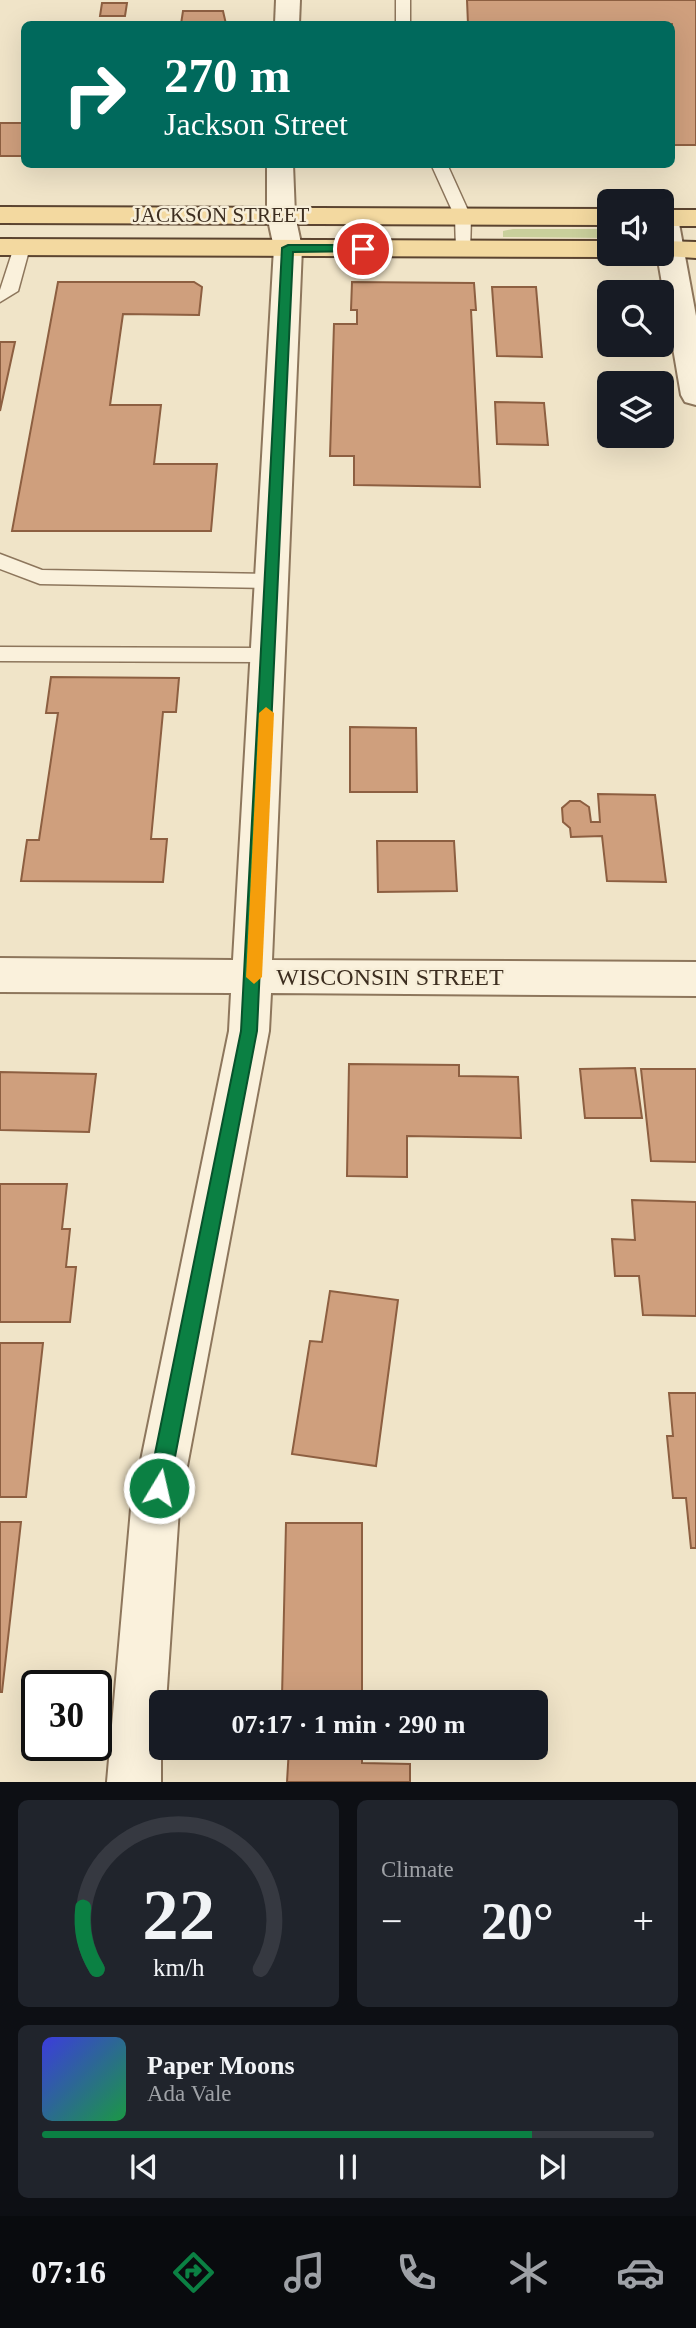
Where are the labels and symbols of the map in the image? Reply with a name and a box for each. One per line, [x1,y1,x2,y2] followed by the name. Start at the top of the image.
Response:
[133,203,310,227] street label: JACKSON STREET
[333,219,393,279] pin
[276,964,504,990] street label: WISCONSIN STREET
[122,1451,196,1525] position arrow
[21,1670,112,1761] speed limit sign: 30

